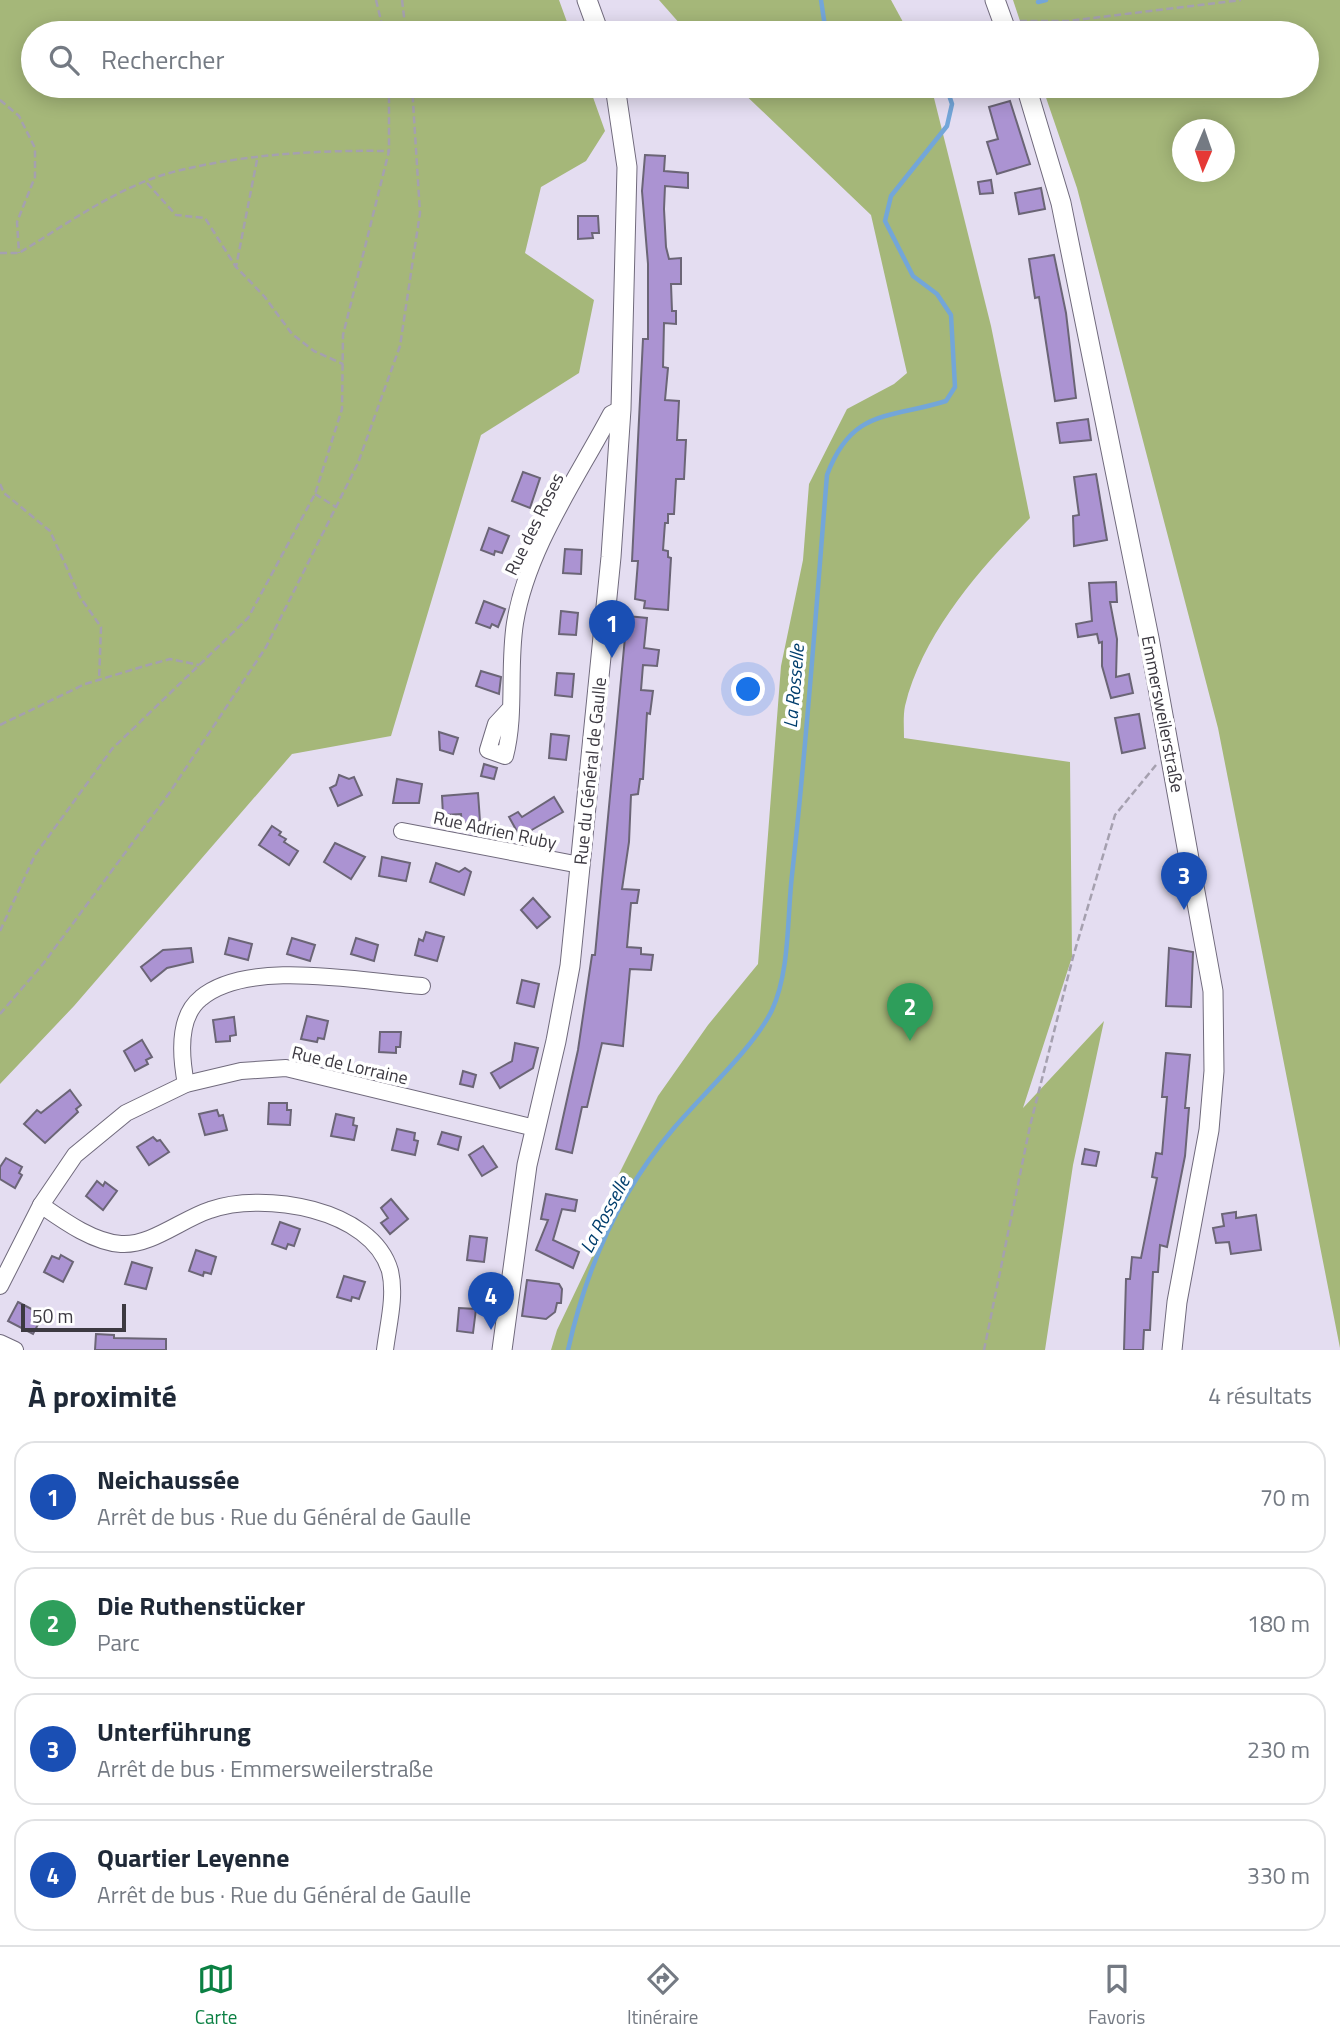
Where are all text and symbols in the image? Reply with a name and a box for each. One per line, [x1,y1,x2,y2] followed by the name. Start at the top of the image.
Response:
[21,21,1319,98] search box
[101,40,225,79] text: Rechercher
[45,41,83,79] icon: search
[1172,119,1235,182] north arrow
[498,468,570,580] street label: Rue des Roses
[589,600,635,658] pin: 1
[1135,633,1191,795] street label: Emmersweilerstraße
[775,642,811,729] water label: La Rosselle
[731,672,765,706] your location
[567,676,613,866] street label: Rue du Général de Gaulle
[431,804,559,856] street label: Rue Adrien Ruby
[1161,852,1207,910] pin: 3
[887,983,933,1041] pin: 2
[289,1039,411,1091] street label: Rue de Lorraine
[572,1169,637,1258] water label: La Rosselle
[468,1272,514,1330] pin: 4
[21,1301,126,1333] scale bar
[32,1301,73,1330] text: 50 m
[28,1373,177,1419] text: À proximité
[1208,1378,1312,1413] text: 4 résultats
[97,1460,240,1499] text: Neichaussée
[47,1480,59,1515] text: 1
[1260,1480,1310,1515] text: 70 m
[97,1499,471,1534] text: Arrêt de bus · Rue du Général de Gaulle
[97,1586,305,1625] text: Die Ruthenstücker
[47,1606,59,1641] text: 2
[1247,1606,1310,1641] text: 180 m
[97,1625,140,1660] text: Parc
[97,1712,251,1751] text: Unterführung
[47,1732,59,1767] text: 3
[1247,1732,1310,1767] text: 230 m
[97,1751,433,1786] text: Arrêt de bus · Emmersweilerstraße
[97,1838,290,1877] text: Quartier Leyenne
[47,1858,59,1893] text: 4
[1247,1858,1310,1893] text: 330 m
[97,1877,471,1912] text: Arrêt de bus · Rue du Général de Gaulle
[195,1960,237,2031] tab: Carte
[627,1960,698,2031] tab: Itinéraire
[1088,1960,1145,2031] tab: Favoris

